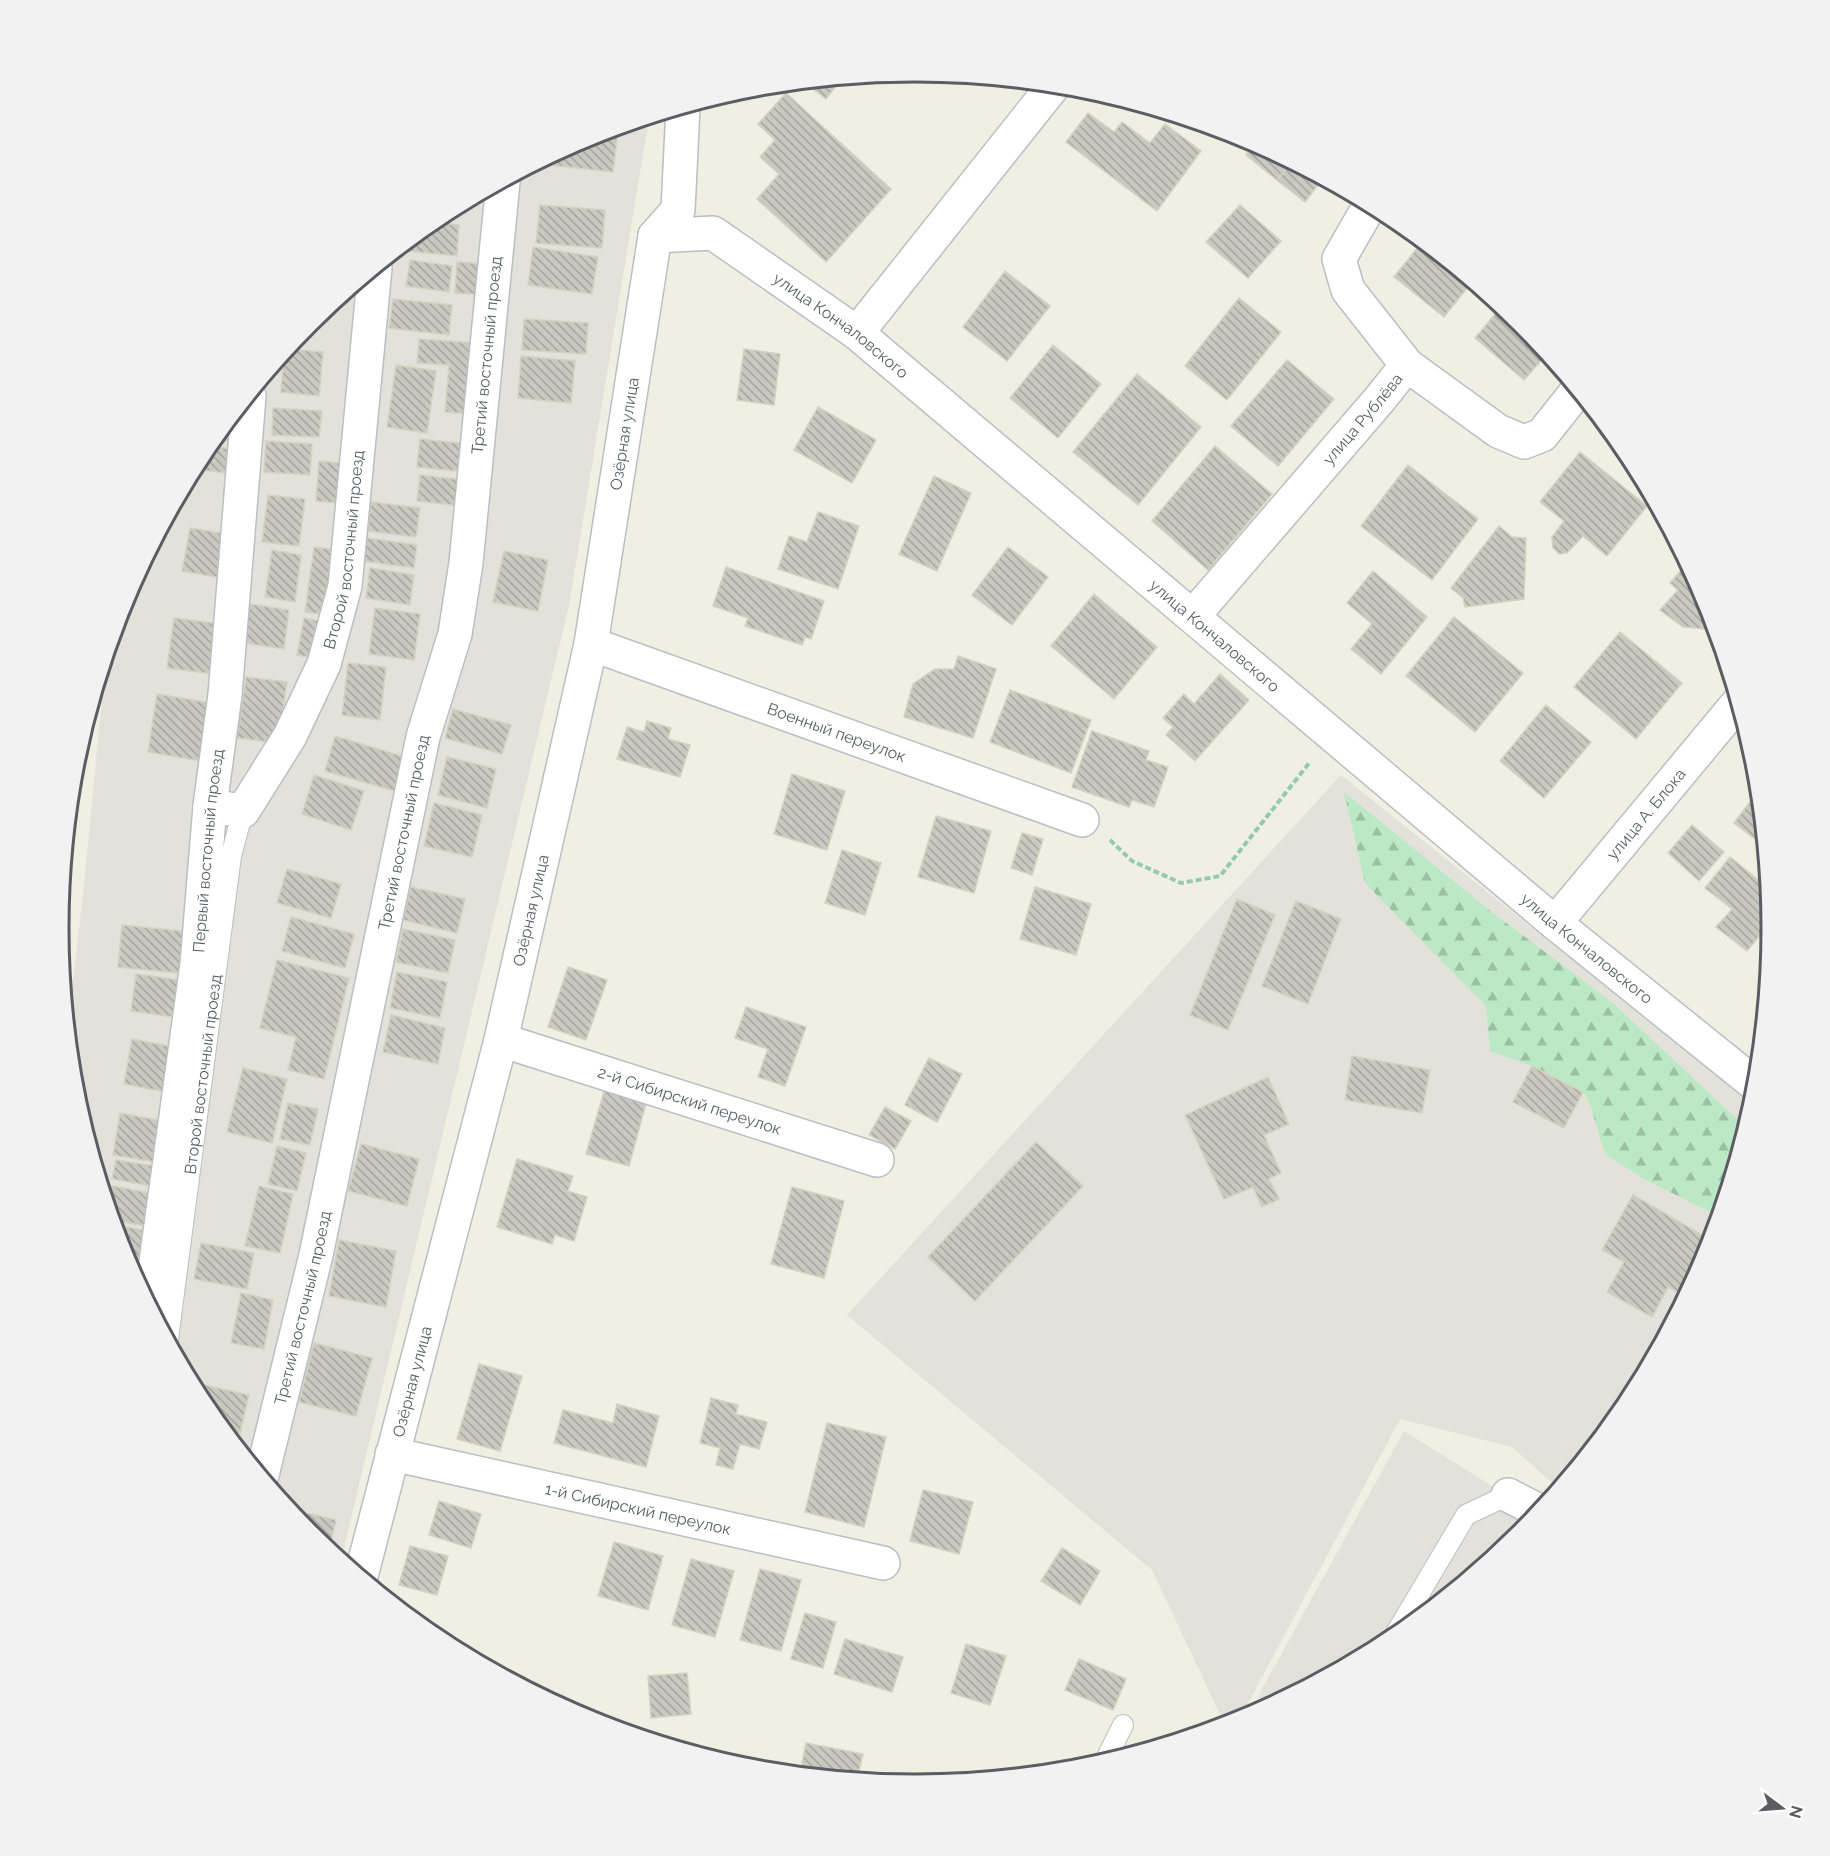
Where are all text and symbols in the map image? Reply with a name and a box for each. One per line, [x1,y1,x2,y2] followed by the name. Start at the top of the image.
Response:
[468,255,506,455] street label: Третий восточный проезд
[770,269,912,382] street label: улица Кончаловского
[1319,370,1407,469] street label: улица Рублёва
[606,376,643,492] street label: Озёрная улица
[319,449,368,651] street label: Второй восточный проезд
[1146,576,1283,696] street label: улица Кончаловского
[765,699,908,766] street label: Военный переулок
[374,733,433,932] street label: Третий восточный проезд
[189,748,228,953] street label: Первый восточный проезд
[1603,765,1690,864] street label: улица А. Блока
[509,853,553,968] street label: Озёрная улица
[1517,889,1656,1008] street label: улица Кончаловского
[181,973,225,1175] street label: Второй восточный проезд
[595,1062,784,1139] street label: 2-й Сибирский переулок
[271,1209,335,1407] street label: Третий восточный проезд
[389,1324,436,1439] street label: Озёрная улица
[543,1479,733,1539] street label: 1-й Сибирский переулок
[1752,1778,1812,1838] north arrow
[1785,1804,1807,1820] text: N

